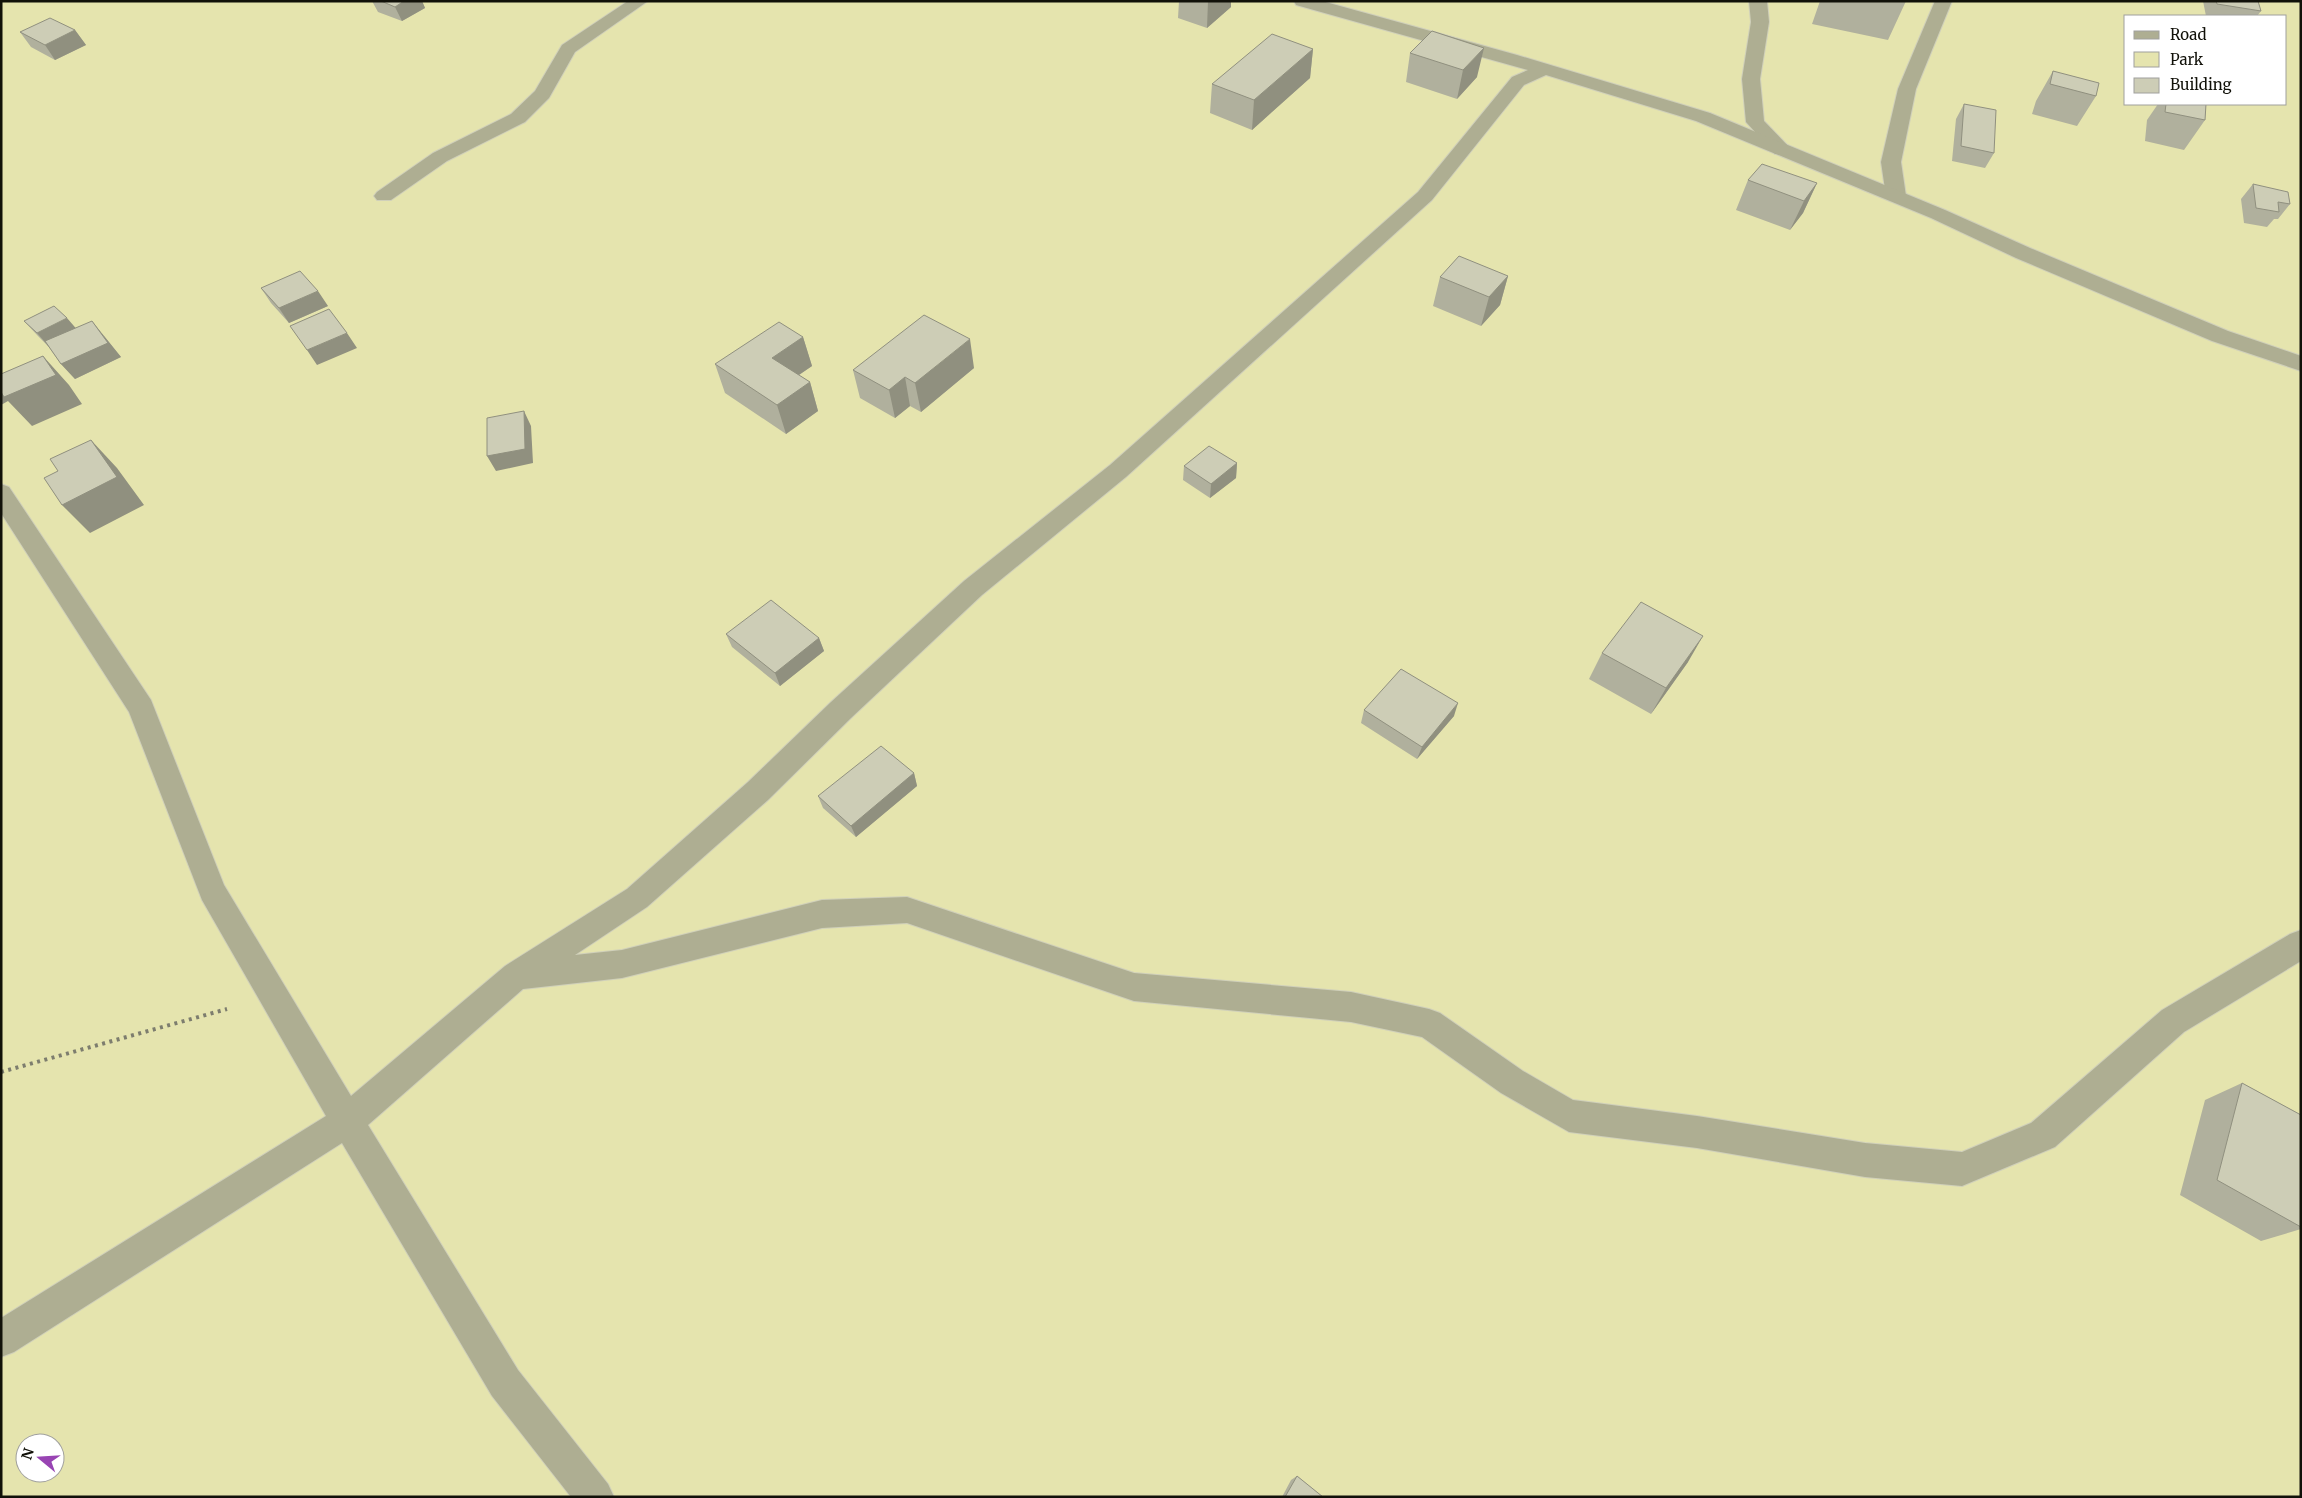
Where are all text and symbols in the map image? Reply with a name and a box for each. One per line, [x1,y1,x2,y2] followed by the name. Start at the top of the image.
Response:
[2124,15,2287,105] legend
[2170,25,2206,44] text: Road
[2170,50,2204,69] text: Park
[2170,75,2232,94] text: Building
[15,1433,65,1483] north arrow
[17,1446,38,1462] text: N

